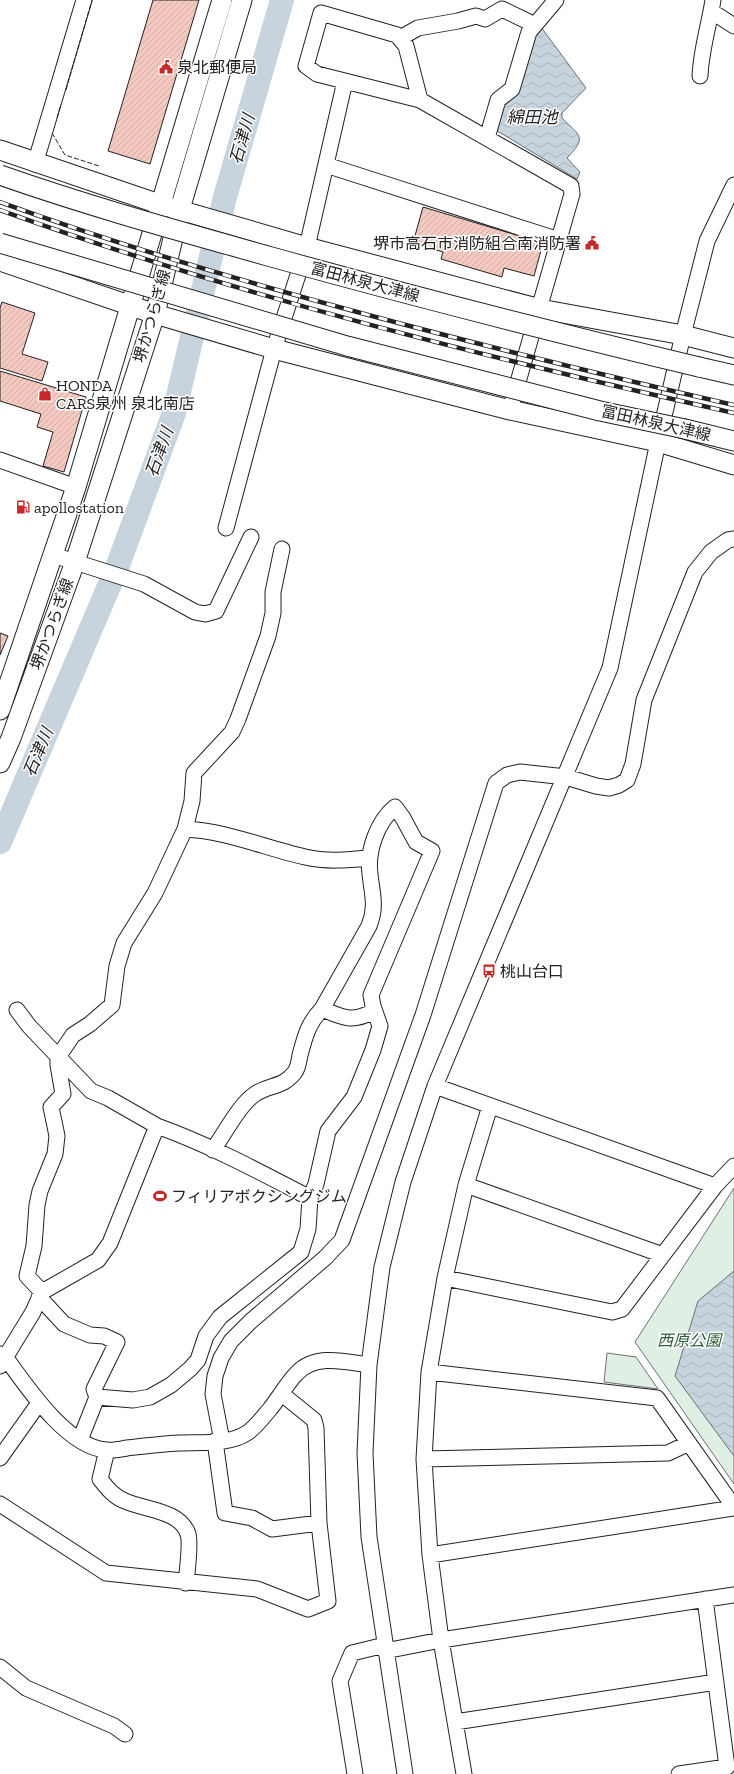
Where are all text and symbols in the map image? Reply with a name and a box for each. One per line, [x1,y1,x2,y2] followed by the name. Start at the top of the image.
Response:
[177,58,257,77] place label: 泉北郵便局
[158,59,174,75] public building icon: 泉北郵便局
[507,107,559,127] water label: 綿田池
[225,110,259,166] water label: 石津川
[373,234,581,253] place label: 堺市高石市消防組合南消防署
[584,235,600,251] public building icon: 堺市高石市消防組合南消防署
[308,258,422,306] street label: 富田林泉大津線
[130,267,174,365] street label: 堺かつらぎ線
[56,376,195,413] place label: HONDA CARS泉州 泉北南店
[37,386,53,402] shop icon: HONDA CARS泉州 泉北南店
[599,401,713,445] street label: 富田林泉大津線
[141,423,178,479] water label: 石津川
[34,498,125,517] place label: apollostation
[15,499,31,515] fuel station icon: apollostation
[27,576,77,672] street label: 堺かつらぎ線
[19,723,58,779] water label: 石津川
[500,962,564,981] place label: 桃山台口
[481,963,497,979] bus stop icon: 桃山台口
[171,1187,347,1206] place label: フィリアボクシングジム
[152,1188,168,1204] sports icon: フィリアボクシングジム
[657,1331,723,1350] park label: 西原公園

